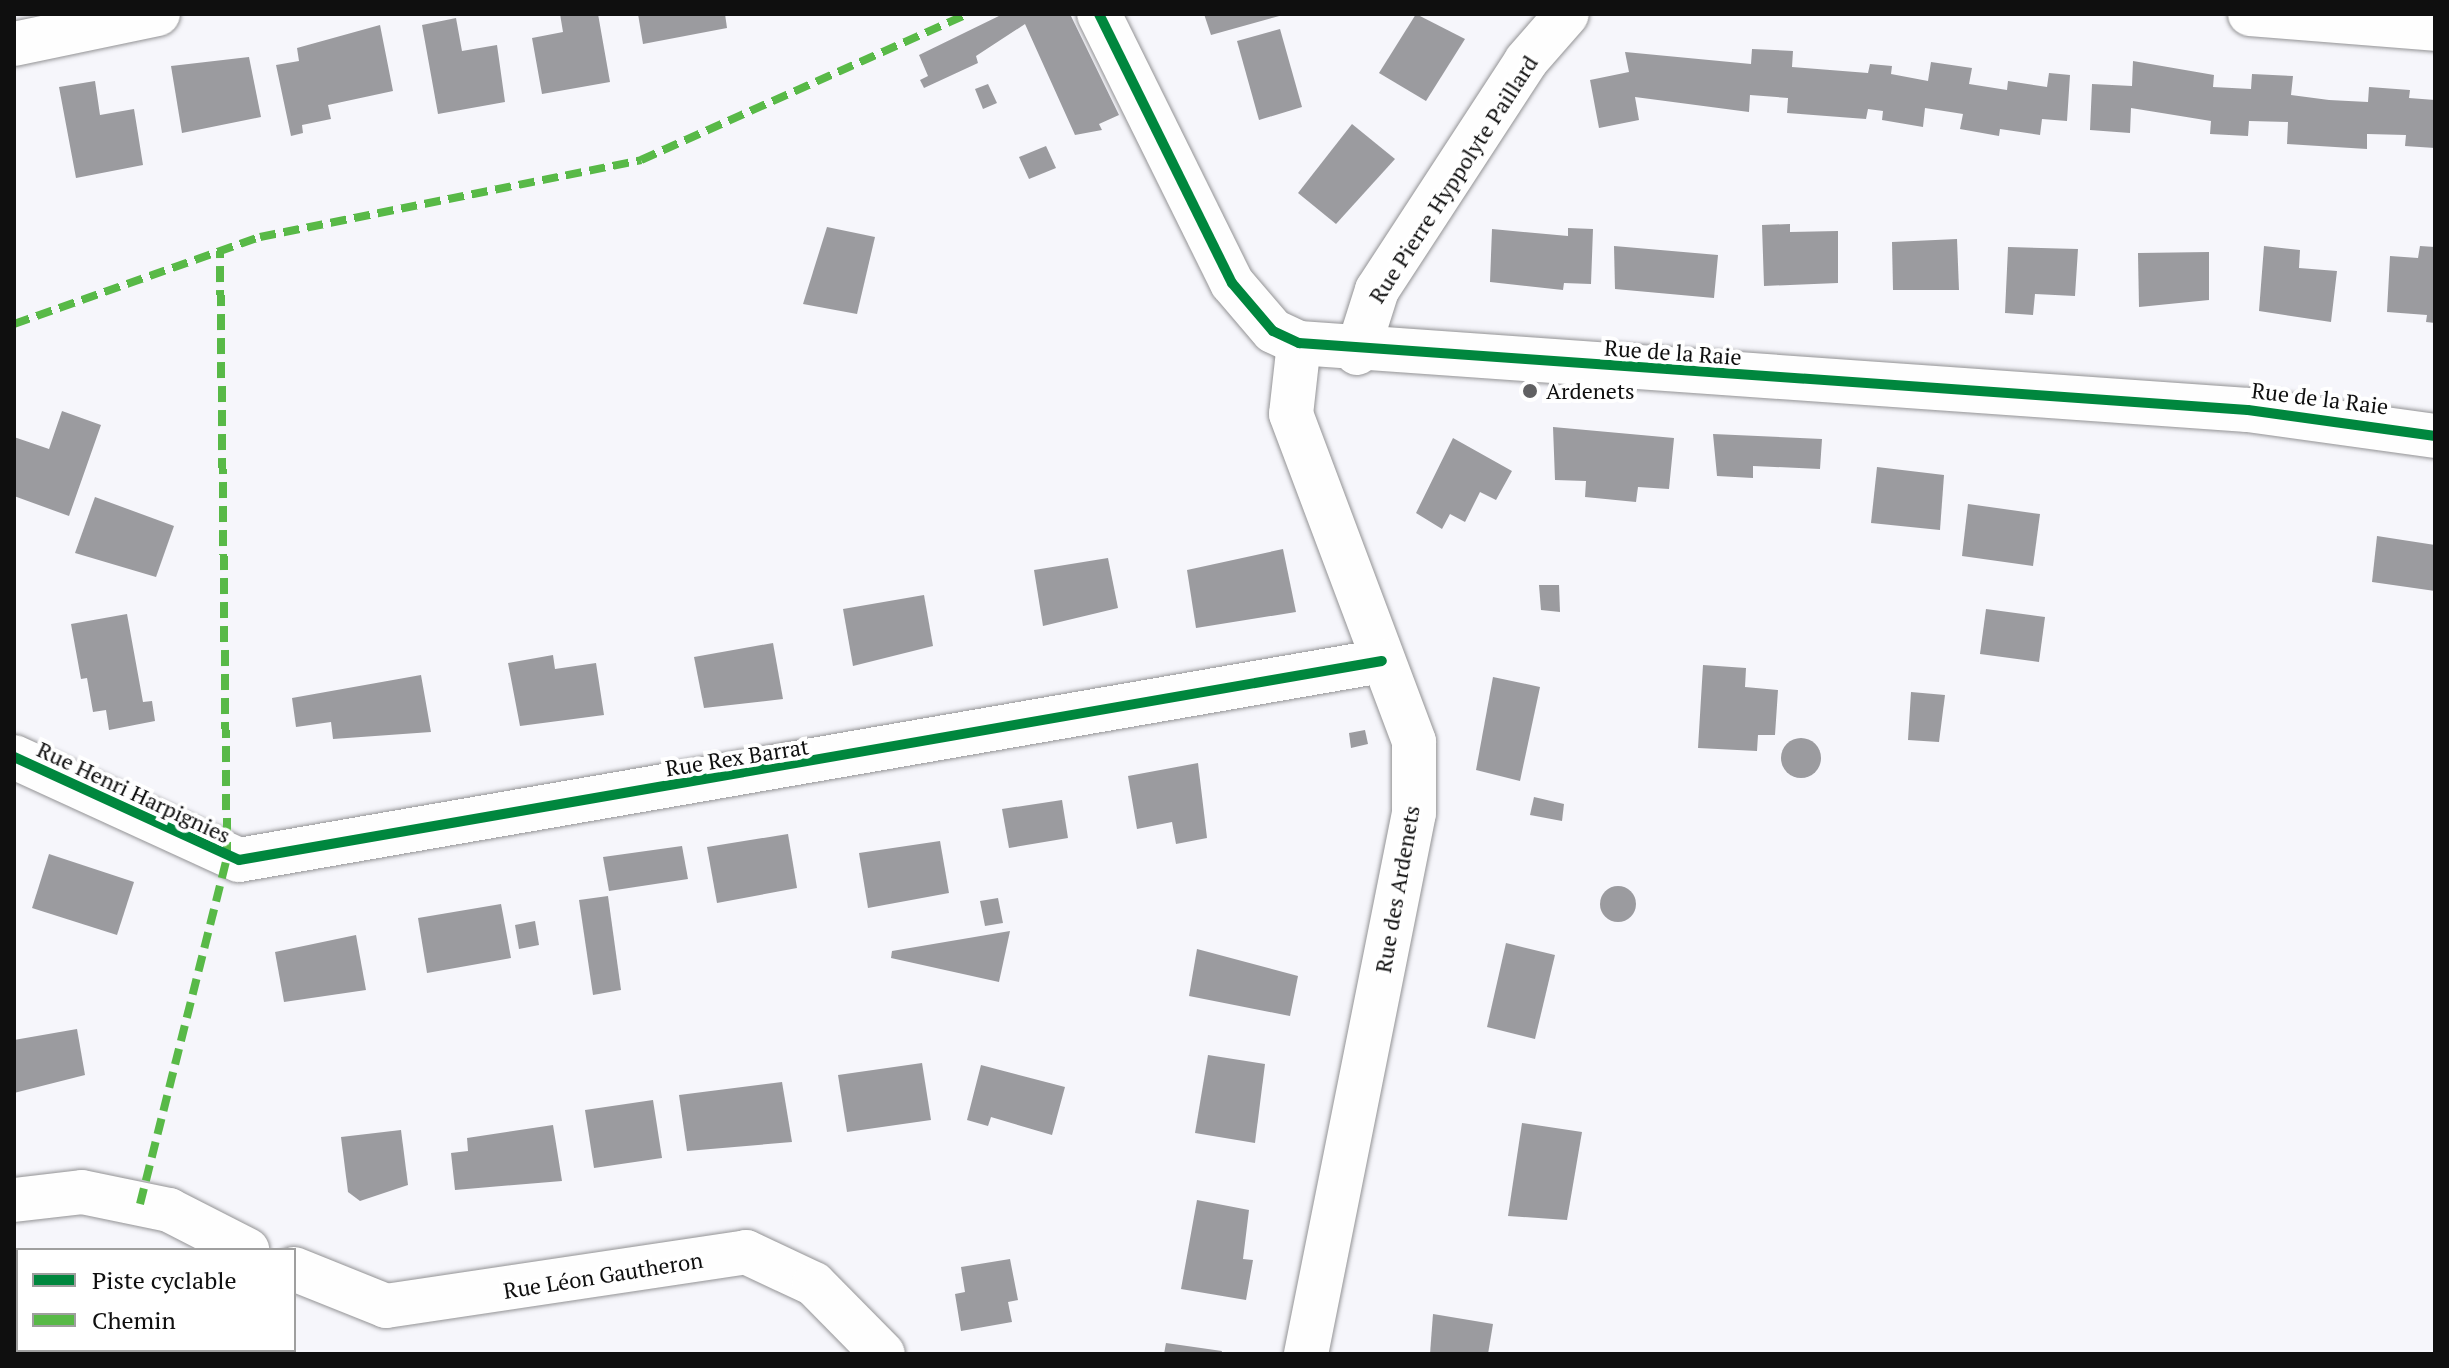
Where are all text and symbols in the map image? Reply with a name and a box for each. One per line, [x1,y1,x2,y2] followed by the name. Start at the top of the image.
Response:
[1363,50,1543,308] street label: Rue Pierre Hyppolyte Paillard
[1603,334,1743,370] street label: Rue de la Raie
[2250,377,2390,419] street label: Rue de la Raie
[1546,378,1635,404] place label: Ardenets
[1521,382,1539,400] marker: Ardenets
[663,733,811,781] street label: Rue Rex Barrat
[33,736,235,848] street label: Rue Henri Harpignies
[1369,803,1425,975] street label: Rue des Ardenets
[501,1246,705,1304] street label: Rue Léon Gautheron
[16,1248,296,1352] legend
[92,1264,237,1296] text: Piste cyclable
[92,1304,176,1336] text: Chemin

